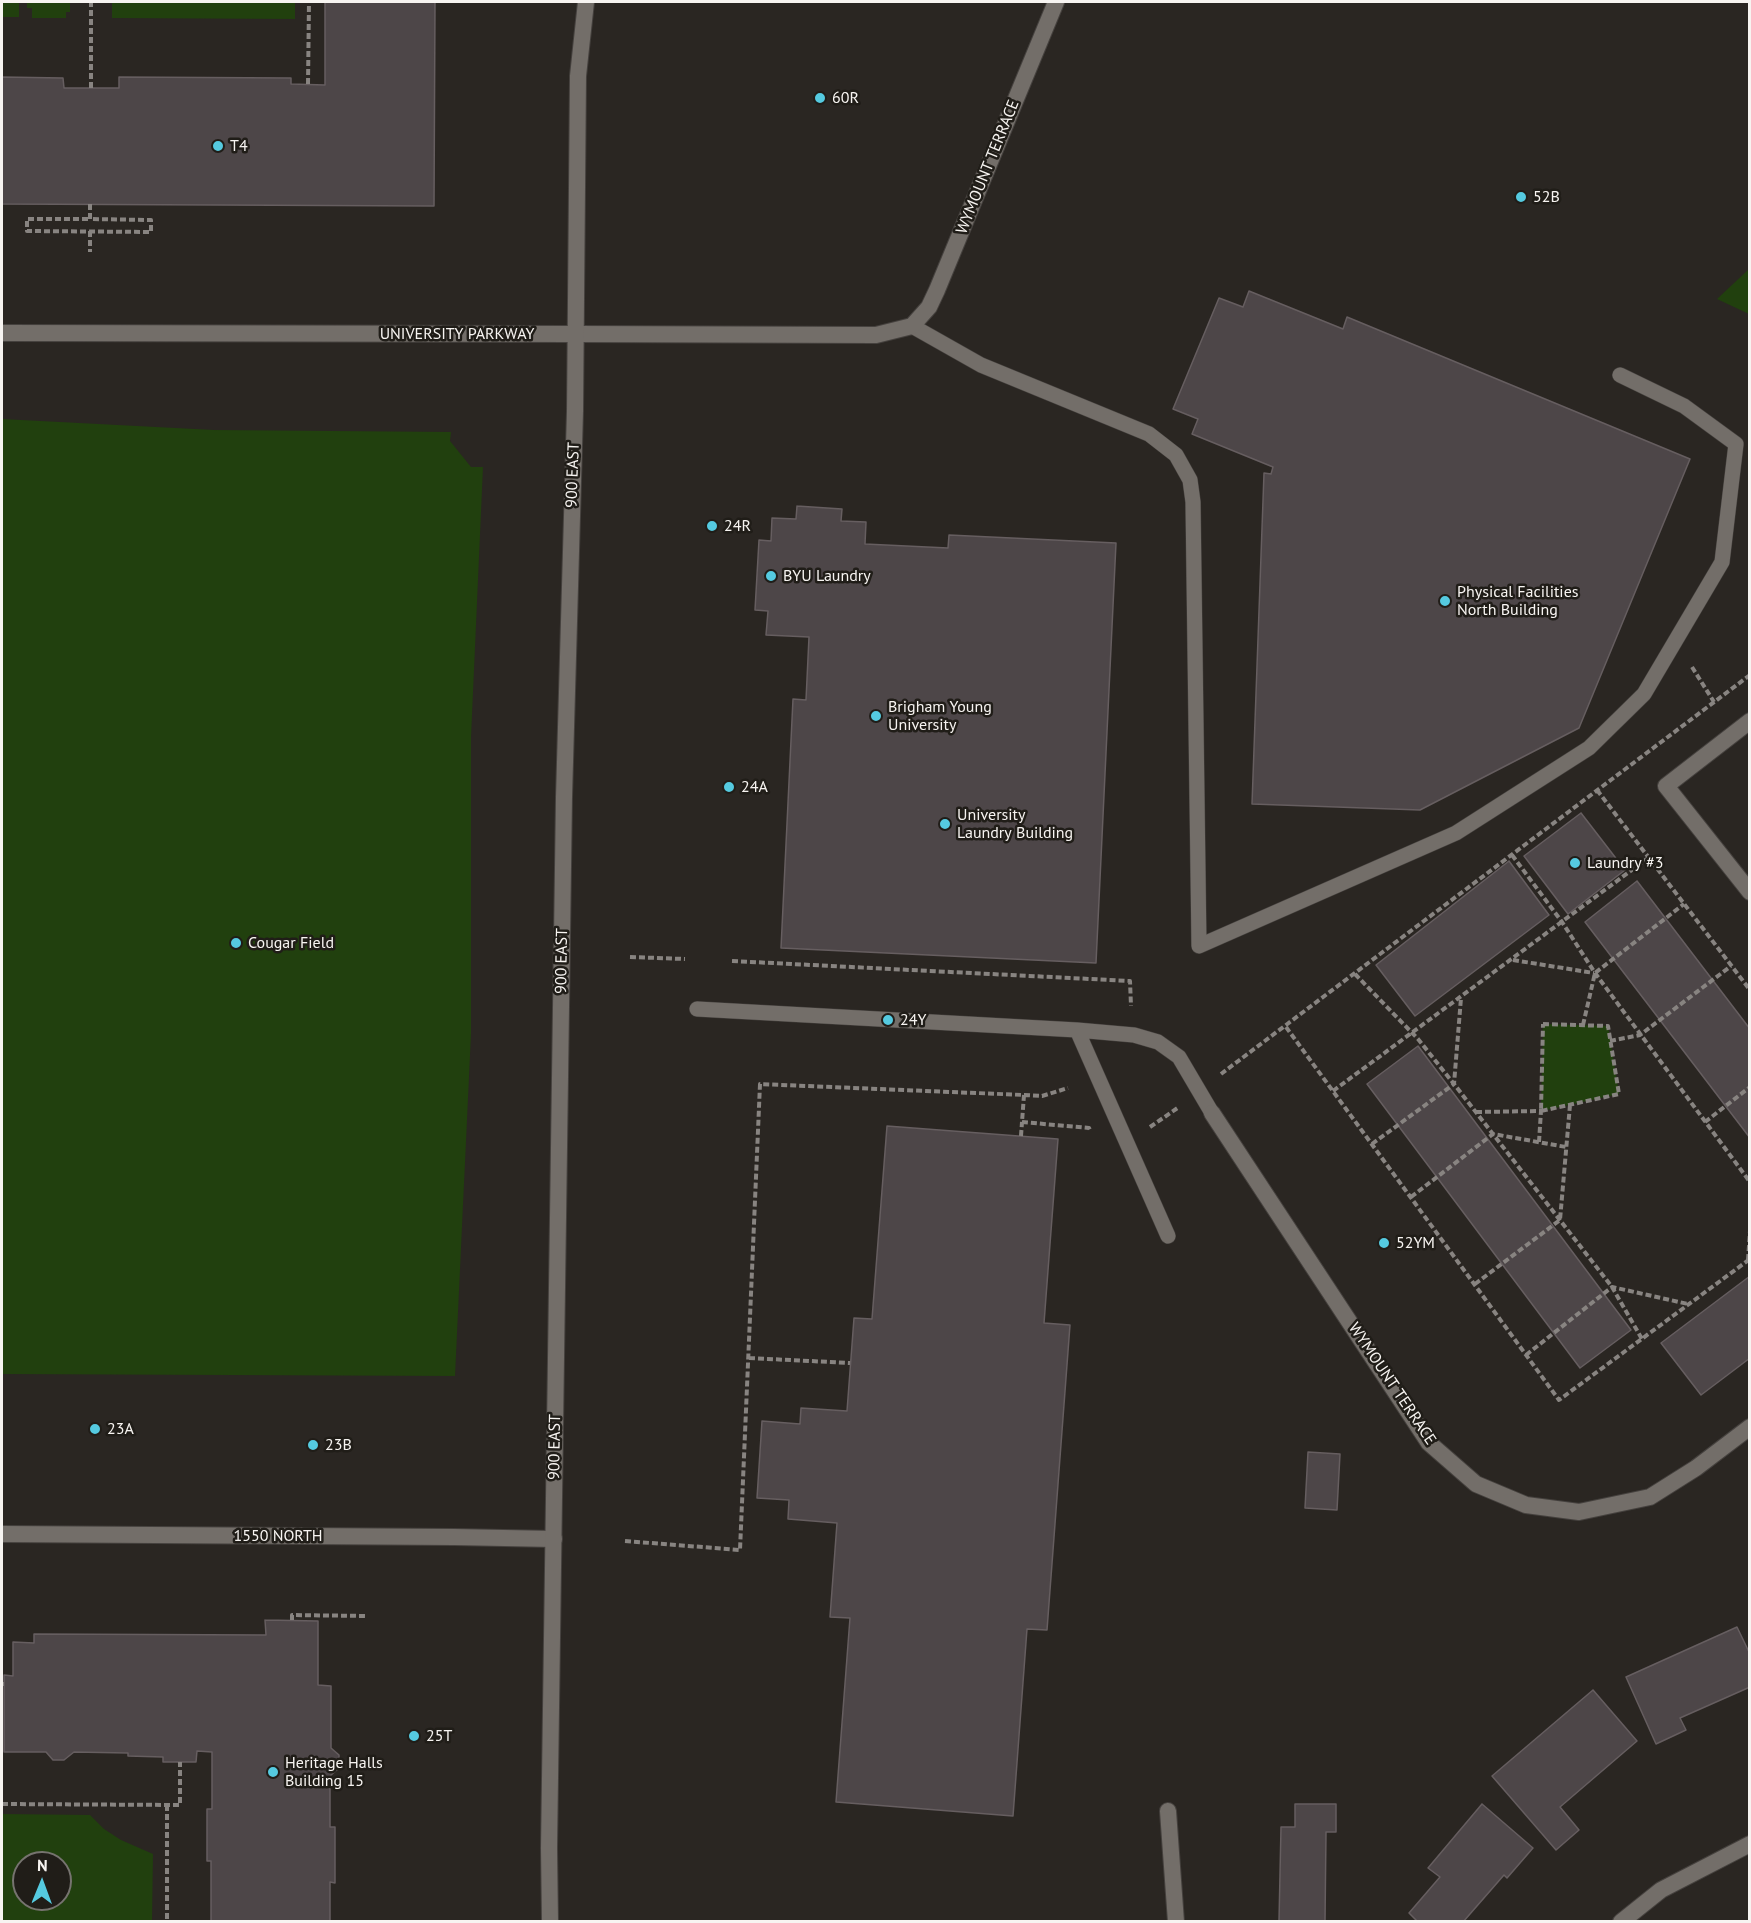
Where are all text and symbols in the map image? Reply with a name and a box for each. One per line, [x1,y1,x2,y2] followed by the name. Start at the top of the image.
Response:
[832,88,859,108] place label: 60R
[813,91,827,105] marker: 60R
[952,97,1024,237] street label: WYMOUNT TERRACE
[230,136,248,156] place label: T4
[211,139,225,153] marker: T4
[1533,187,1560,207] place label: 52B
[1514,190,1528,204] marker: 52B
[380,324,534,344] street label: UNIVERSITY PARKWAY
[562,442,584,508] street label: 900 EAST
[724,516,751,536] place label: 24R
[705,519,719,533] marker: 24R
[783,566,871,586] place label: BYU Laundry
[764,569,778,583] marker: BYU Laundry
[1457,582,1579,620] place label: Physical Facilities North Building
[1438,594,1452,608] marker: Physical Facilities North Building
[888,697,992,735] place label: Brigham Young University
[869,709,883,723] marker: Brigham Young University
[741,777,768,797] place label: 24A
[722,780,736,794] marker: 24A
[957,805,1073,843] place label: University Laundry Building
[938,817,952,831] marker: University Laundry Building
[1587,853,1663,873] place label: Laundry #3
[1568,856,1582,870] marker: Laundry #3
[552,928,572,994] street label: 900 EAST
[248,933,334,953] place label: Cougar Field
[229,936,243,950] marker: Cougar Field
[900,1010,926,1030] place label: 24Y
[881,1013,895,1027] marker: 24Y
[1396,1233,1435,1253] place label: 52YM
[1377,1236,1391,1250] marker: 52YM
[1344,1319,1440,1449] street label: WYMOUNT TERRACE
[545,1414,565,1480] street label: 900 EAST
[107,1419,134,1439] place label: 23A
[88,1422,102,1436] marker: 23A
[325,1435,352,1455] place label: 23B
[306,1438,320,1452] marker: 23B
[233,1526,323,1546] street label: 1550 NORTH
[426,1726,452,1746] place label: 25T
[407,1729,421,1743] marker: 25T
[285,1753,383,1791] place label: Heritage Halls Building 15
[266,1765,280,1779] marker: Heritage Halls Building 15
[12,1851,72,1911] north arrow
[37,1855,48,1875] text: N

